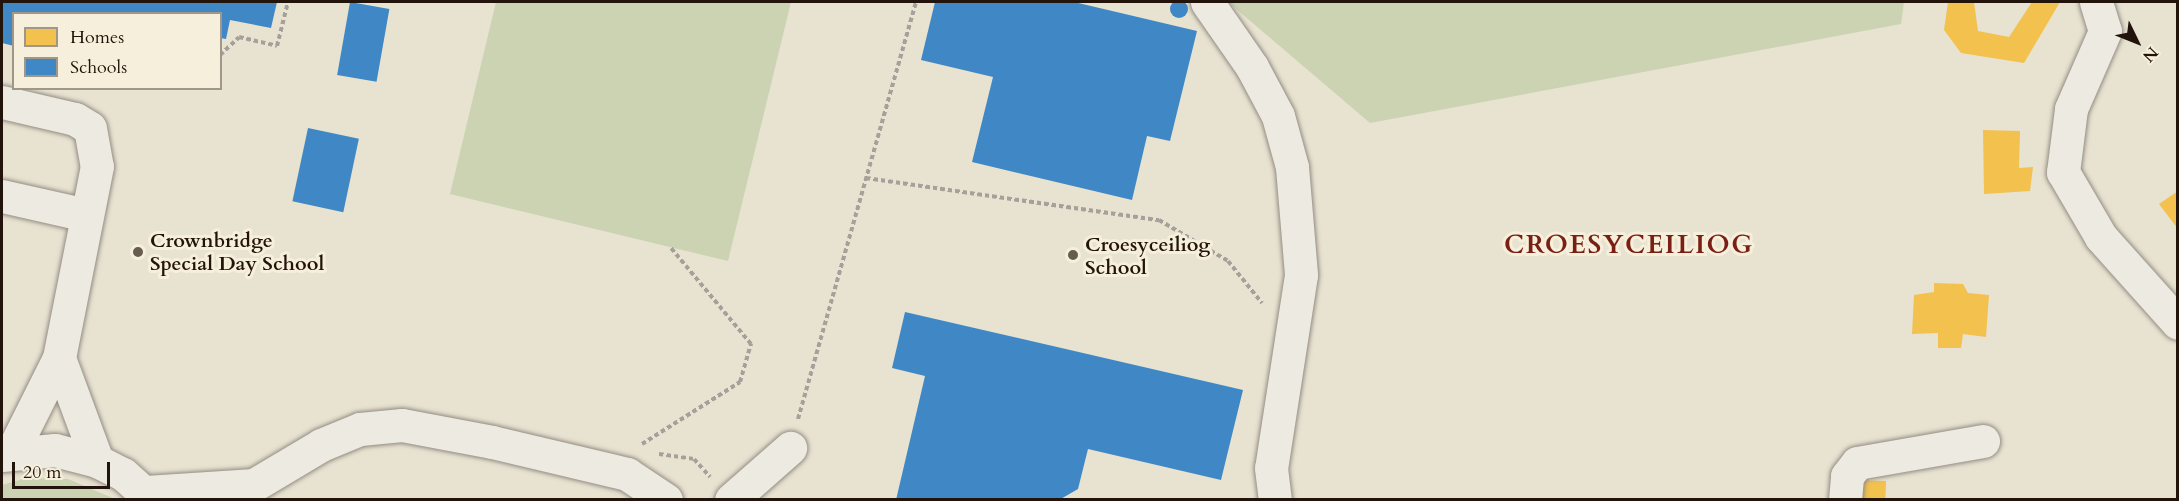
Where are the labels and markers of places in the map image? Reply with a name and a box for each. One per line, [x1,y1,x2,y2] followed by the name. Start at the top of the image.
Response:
[150,228,324,275] place label: Crownbridge Special Day School
[1085,232,1210,279] place label: Croesyceiliog School
[131,245,145,259] marker: Crownbridge Special Day School
[1066,248,1080,262] marker: Croesyceiliog School

